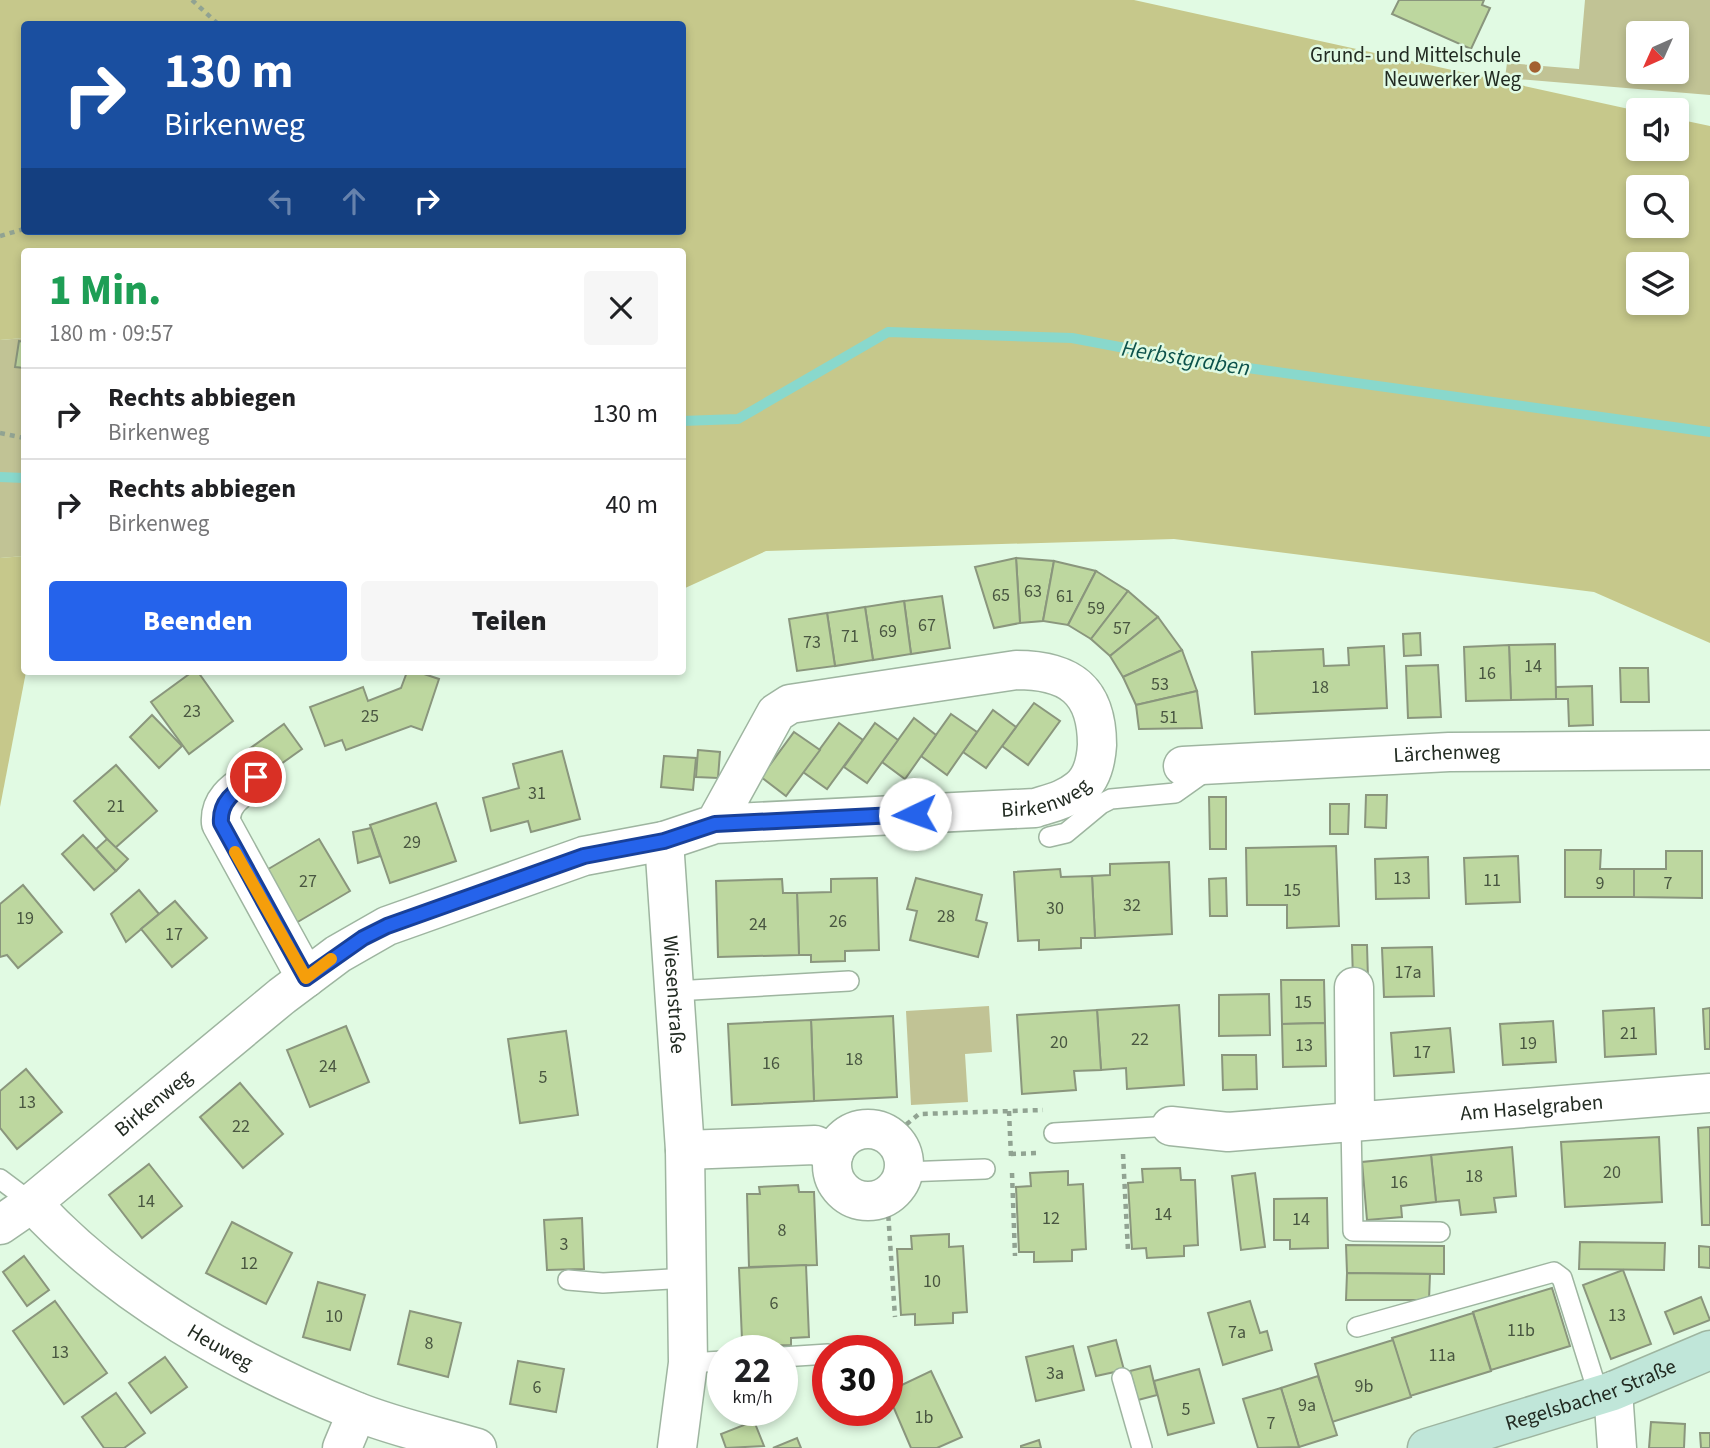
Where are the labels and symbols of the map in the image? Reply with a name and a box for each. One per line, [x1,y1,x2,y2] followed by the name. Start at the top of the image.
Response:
[1626,21,1689,84] north arrow
[1310,40,1521,94] place label: Grund- und Mittelschule Neuwerker Weg
[1527,59,1543,75] marker: Grund- und Mittelschule Neuwerker Weg
[1119,332,1253,384] water label: Herbstgraben
[1024,579,1042,604] house number: 63
[992,583,1010,608] house number: 65
[1056,584,1074,609] house number: 61
[1087,596,1105,621] house number: 59
[918,613,936,638] house number: 67
[1113,616,1131,641] house number: 57
[879,619,897,644] house number: 69
[841,624,859,649] house number: 71
[803,630,821,655] house number: 73
[1524,654,1542,679] house number: 14
[1478,661,1496,686] house number: 16
[1151,672,1169,697] house number: 53
[1311,675,1329,700] house number: 18
[183,699,201,724] house number: 23
[361,704,379,729] house number: 25
[1160,705,1178,730] house number: 51
[1393,737,1500,770] street label: Lärchenweg
[226,747,286,807] pin
[1001,771,1098,825] street label: Birkenweg
[878,777,952,851] position arrow
[528,781,546,806] house number: 31
[107,794,125,819] house number: 21
[403,830,421,855] house number: 29
[1393,866,1411,891] house number: 13
[1483,868,1501,893] house number: 11
[299,869,317,894] house number: 27
[1596,871,1605,896] house number: 9
[1664,871,1673,896] house number: 7
[1283,878,1301,903] house number: 15
[1123,893,1141,918] house number: 32
[1046,896,1064,921] house number: 30
[937,904,955,929] house number: 28
[16,906,34,931] house number: 19
[829,909,847,934] house number: 26
[749,912,767,937] house number: 24
[165,922,183,947] house number: 17
[655,935,693,1055] street label: Wiesenstraße
[1395,960,1421,985] house number: 17a
[1294,990,1312,1015] house number: 15
[1620,1021,1638,1046] house number: 21
[1131,1027,1149,1052] house number: 22
[1050,1030,1068,1055] house number: 20
[1519,1031,1537,1056] house number: 19
[1295,1033,1313,1058] house number: 13
[1413,1040,1431,1065] house number: 17
[845,1047,863,1072] house number: 18
[762,1051,780,1076] house number: 16
[319,1054,337,1079] house number: 24
[108,1061,199,1144] street label: Birkenweg
[539,1065,548,1090] house number: 5
[1459,1087,1604,1128] street label: Am Haselgraben
[18,1090,36,1115] house number: 13
[232,1114,250,1139] house number: 22
[1603,1160,1621,1185] house number: 20
[1465,1164,1483,1189] house number: 18
[1390,1170,1408,1195] house number: 16
[137,1189,155,1214] house number: 14
[1154,1202,1172,1227] house number: 14
[1042,1206,1060,1231] house number: 12
[1292,1207,1310,1232] house number: 14
[778,1218,787,1243] house number: 8
[560,1232,569,1257] house number: 3
[240,1251,258,1276] house number: 12
[923,1269,941,1294] house number: 10
[770,1291,779,1316] house number: 6
[1608,1303,1626,1328] house number: 13
[325,1304,343,1329] house number: 10
[182,1316,259,1377] street label: Heuweg
[1507,1318,1535,1343] house number: 11b
[1228,1320,1246,1345] house number: 7a
[425,1331,434,1356] house number: 8
[812,1335,903,1426] speed limit sign: 30
[51,1340,69,1365] house number: 13
[1429,1343,1455,1368] house number: 11a
[1501,1351,1681,1438] street label: Regelsbacher Straße
[1046,1361,1064,1386] house number: 3a
[1355,1374,1373,1399] house number: 9b
[533,1375,542,1400] house number: 6
[1298,1393,1316,1418] house number: 9a
[1182,1397,1191,1422] house number: 5
[915,1405,933,1430] house number: 1b
[1267,1411,1276,1436] house number: 7

